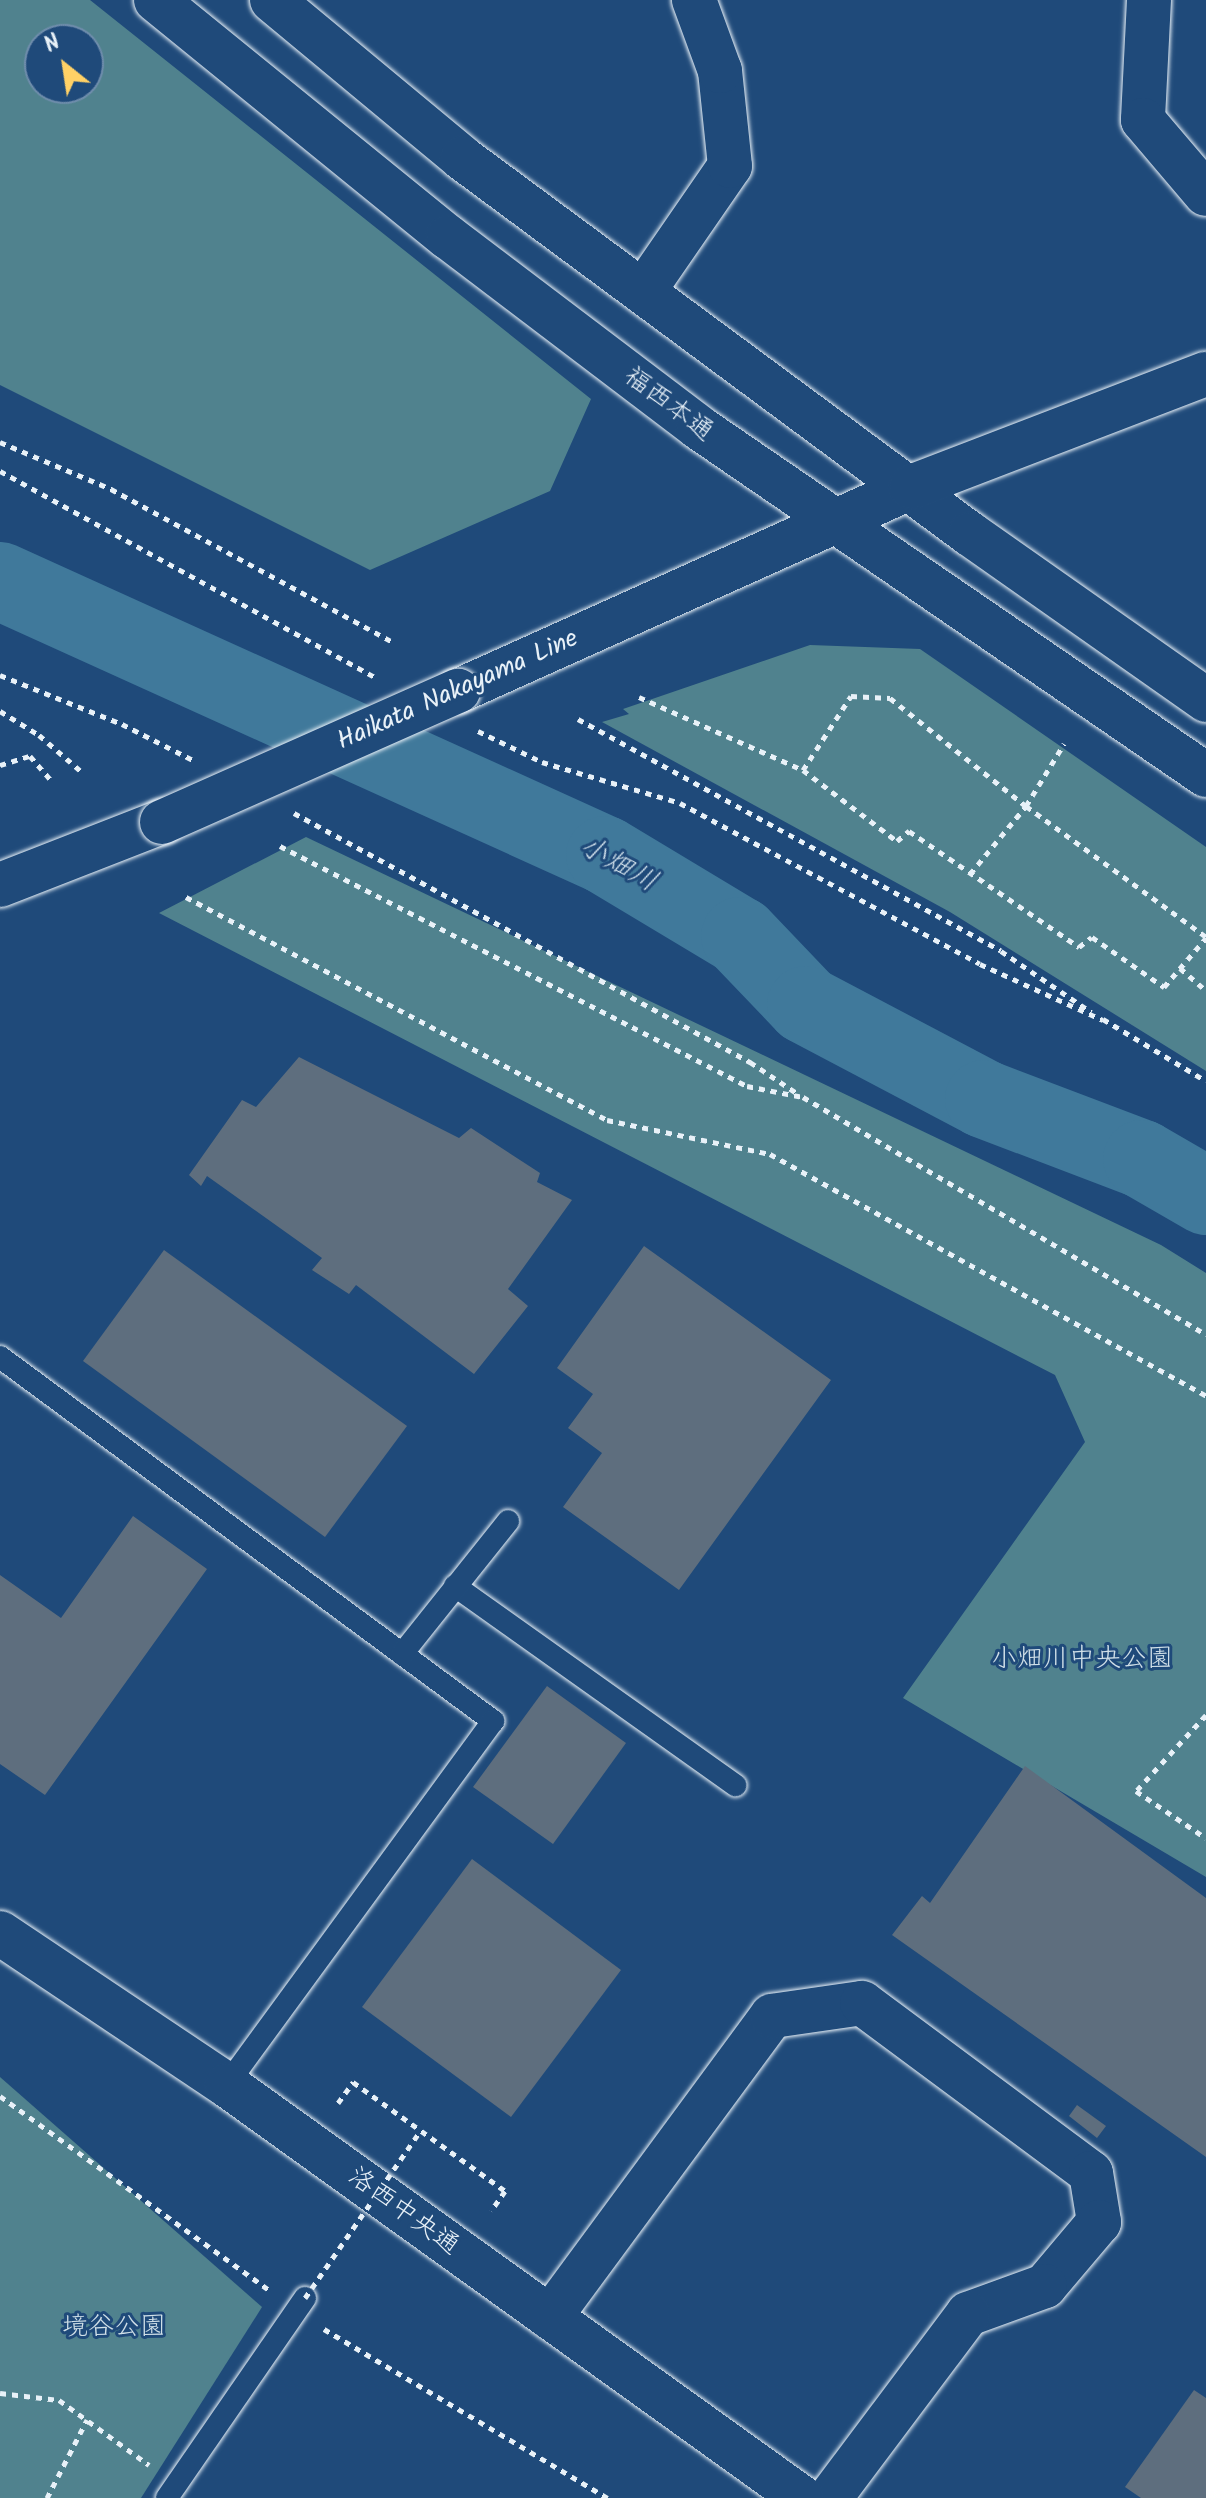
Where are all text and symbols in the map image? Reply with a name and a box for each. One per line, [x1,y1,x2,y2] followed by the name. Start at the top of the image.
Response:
[24,24,104,104] north arrow
[38,26,68,63] text: N
[617,361,719,449] street label: 福西本通
[333,624,583,758] street label: Haikata Nakayama Line
[573,830,663,900] water label: 小畑川
[991,1644,1173,1676] park label: 小畑川中央公園
[341,2161,465,2263] street label: 洛西中央通
[62,2312,166,2344] park label: 境谷公園

